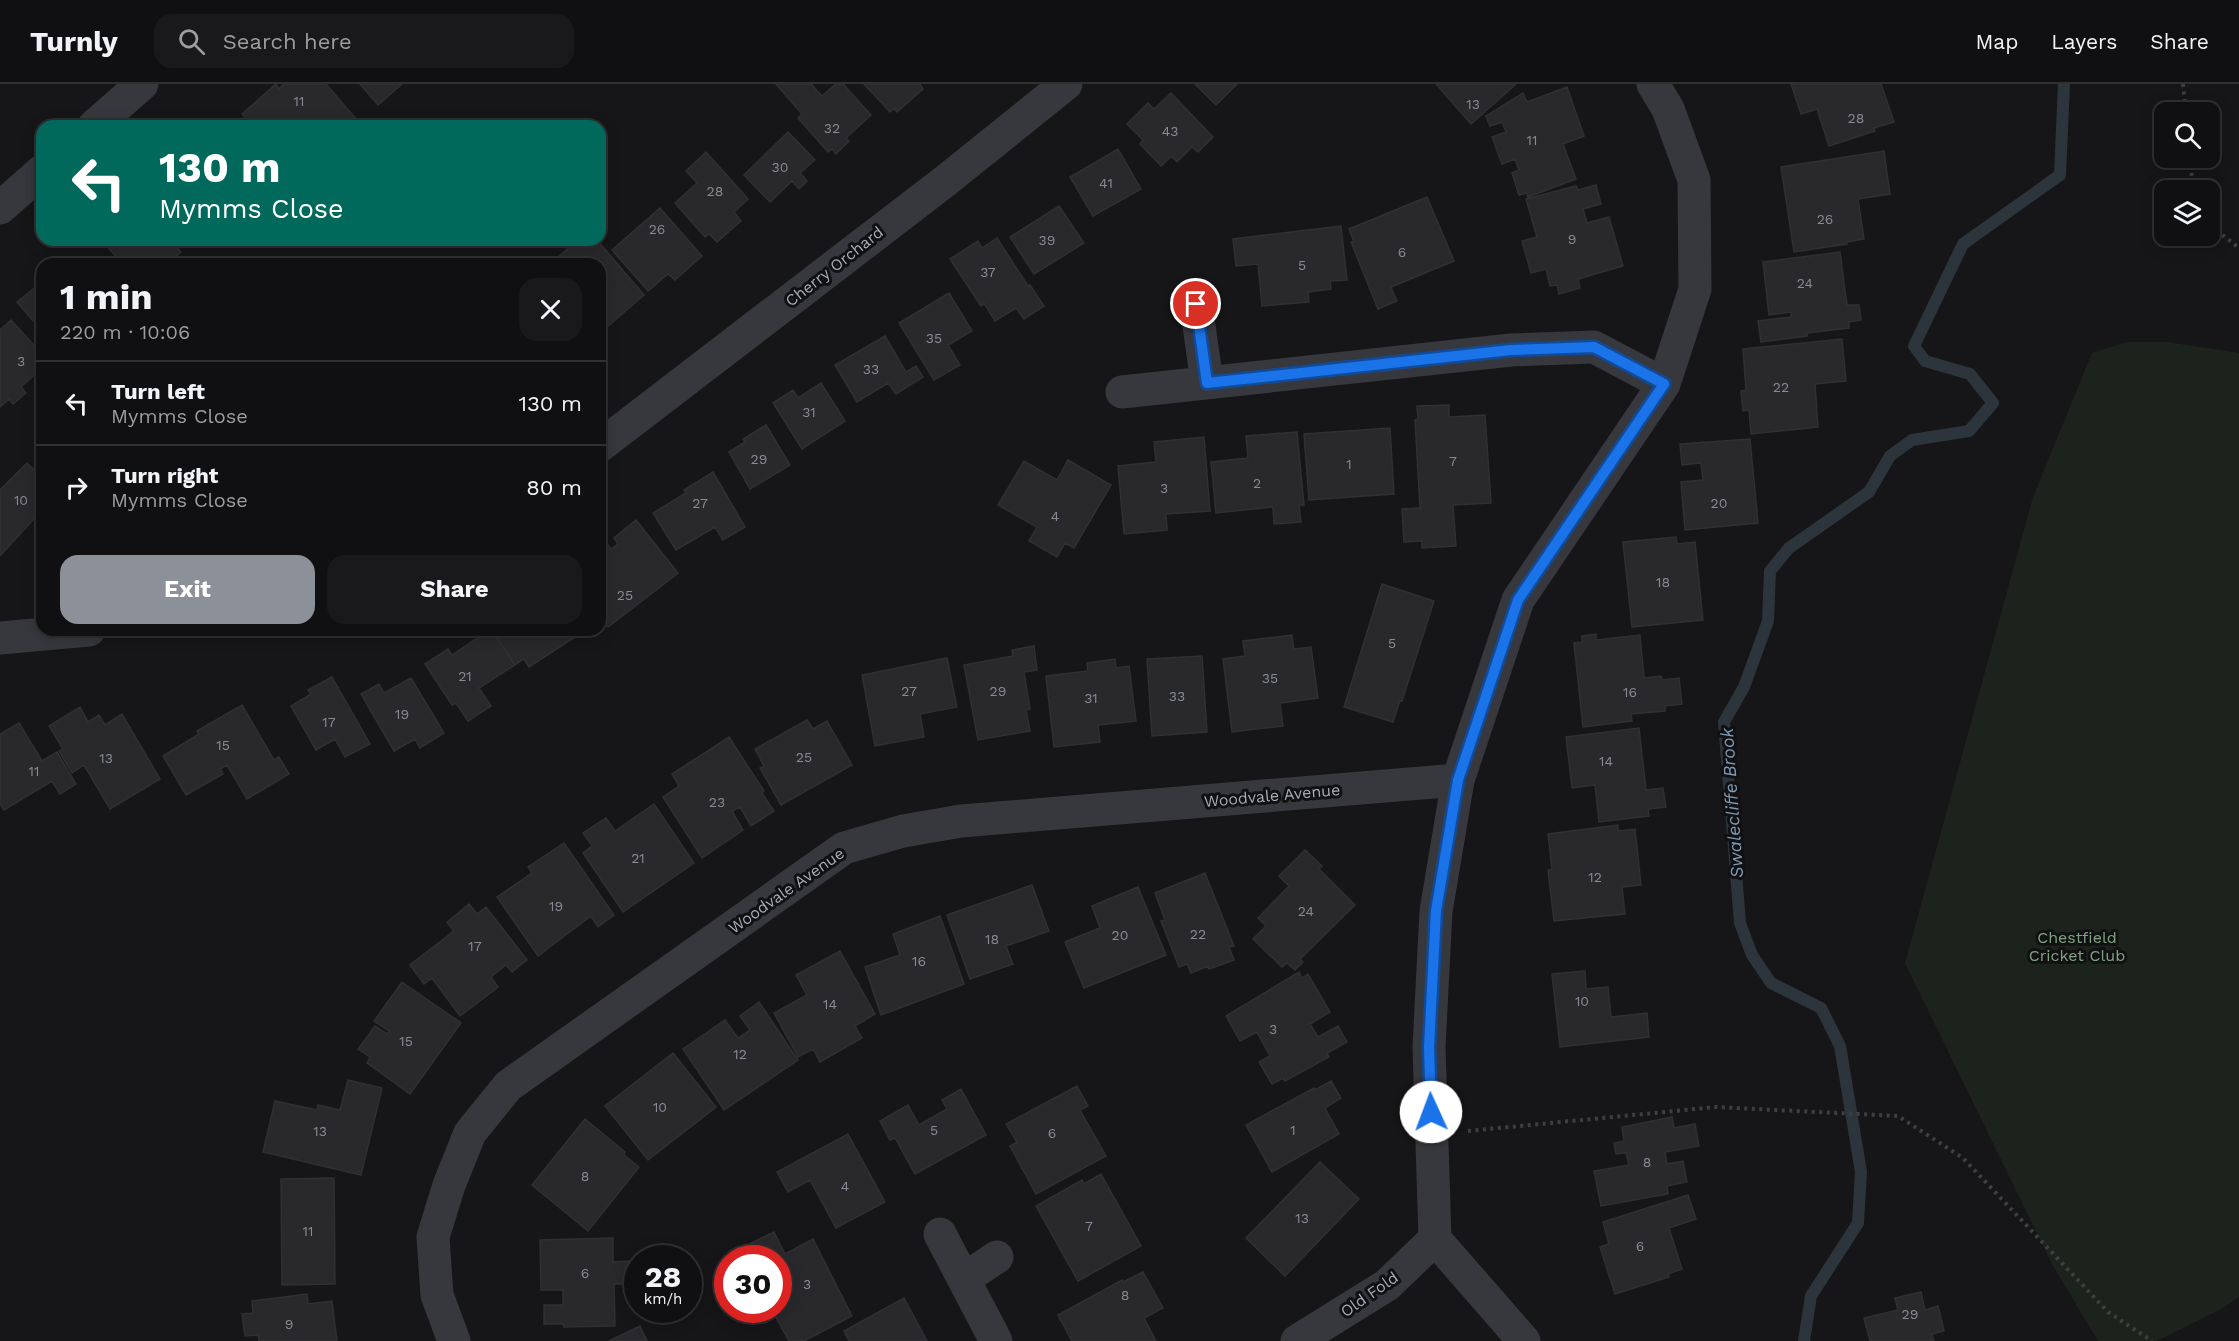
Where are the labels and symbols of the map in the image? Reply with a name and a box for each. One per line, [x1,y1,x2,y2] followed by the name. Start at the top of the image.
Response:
[294,93,304,109] house number: 11
[1466,96,1480,112] house number: 13
[1848,110,1864,126] house number: 28
[824,120,840,136] house number: 32
[1162,123,1178,139] house number: 43
[1527,132,1537,148] house number: 11
[772,159,788,175] house number: 30
[1099,175,1113,191] house number: 41
[707,183,723,199] house number: 28
[1817,211,1833,227] house number: 26
[649,221,665,237] house number: 26
[782,222,887,310] street label: Cherry Orchard
[1568,231,1576,247] house number: 9
[1039,232,1055,248] house number: 39
[1398,244,1406,260] house number: 6
[1298,257,1306,273] house number: 5
[980,264,996,280] house number: 37
[1797,275,1813,291] house number: 24
[1170,278,1221,329] pin
[926,330,942,346] house number: 35
[17,353,25,369] house number: 3
[863,361,879,377] house number: 33
[1773,379,1789,395] house number: 22
[802,404,816,420] house number: 31
[751,451,767,467] house number: 29
[1449,453,1457,469] house number: 7
[1346,456,1352,472] house number: 1
[1253,475,1261,491] house number: 2
[1160,480,1168,496] house number: 3
[14,492,28,508] house number: 10
[692,495,708,511] house number: 27
[1711,495,1727,511] house number: 20
[1051,508,1059,524] house number: 4
[1656,574,1670,590] house number: 18
[617,587,633,603] house number: 25
[1388,635,1396,651] house number: 5
[458,668,472,684] house number: 21
[1262,670,1278,686] house number: 35
[901,683,917,699] house number: 27
[990,683,1006,699] house number: 29
[1623,684,1637,700] house number: 16
[1169,688,1185,704] house number: 33
[1084,690,1098,706] house number: 31
[395,706,409,722] house number: 19
[322,714,336,730] house number: 17
[1716,726,1747,879] water label: Swalecliffe Brook
[216,737,230,753] house number: 15
[796,749,812,765] house number: 25
[99,750,113,766] house number: 13
[1599,753,1613,769] house number: 14
[29,763,39,779] house number: 11
[1203,780,1341,811] street label: Woodvale Avenue
[709,794,725,810] house number: 23
[725,843,848,937] street label: Woodvale Avenue
[631,850,645,866] house number: 21
[1588,869,1602,885] house number: 12
[549,898,563,914] house number: 19
[1298,903,1314,919] house number: 24
[1190,926,1206,942] house number: 22
[1112,927,1128,943] house number: 20
[2029,928,2125,965] park label: Chestfield Cricket Club
[985,931,999,947] house number: 18
[468,938,482,954] house number: 17
[912,953,926,969] house number: 16
[1575,993,1589,1009] house number: 10
[823,996,837,1012] house number: 14
[1269,1021,1277,1037] house number: 3
[399,1033,413,1049] house number: 15
[733,1046,747,1062] house number: 12
[1399,1080,1463,1144] position arrow
[653,1099,667,1115] house number: 10
[930,1122,938,1138] house number: 5
[1290,1122,1296,1138] house number: 1
[313,1123,327,1139] house number: 13
[1048,1125,1056,1141] house number: 6
[1643,1154,1651,1170] house number: 8
[581,1168,589,1184] house number: 8
[841,1178,849,1194] house number: 4
[1295,1210,1309,1226] house number: 13
[1085,1218,1093,1234] house number: 7
[303,1223,313,1239] house number: 11
[1636,1238,1644,1254] house number: 6
[714,1245,792,1323] speed limit sign: 30
[581,1265,589,1281] house number: 6
[1337,1268,1402,1321] street label: Old Fold
[803,1276,811,1292] house number: 3
[1121,1287,1129,1303] house number: 8
[1902,1306,1918,1322] house number: 29
[285,1316,293,1332] house number: 9

